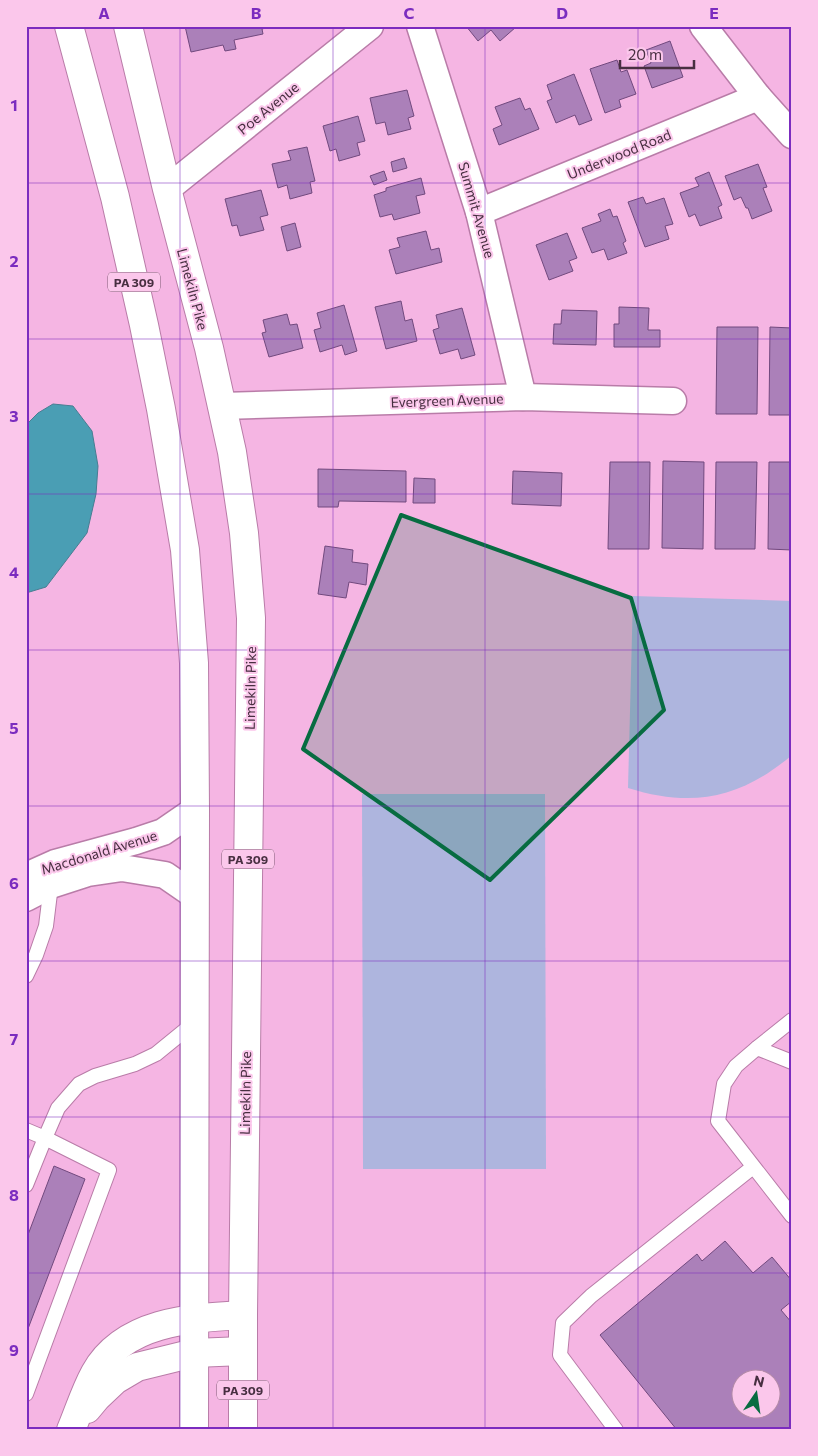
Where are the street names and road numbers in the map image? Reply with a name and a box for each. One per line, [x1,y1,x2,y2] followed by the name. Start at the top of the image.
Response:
[234,78,302,138] street label: Poe Avenue
[565,125,673,183] street label: Underwood Road
[455,160,499,260] street label: Summit Avenue
[174,246,212,332] street label: Limekiln Pike
[108,272,160,292] road number: PA 309
[390,390,504,410] street label: Evergreen Avenue
[241,646,259,730] street label: Limekiln Pike
[39,826,159,878] street label: Macdonald Avenue
[222,850,274,869] road number: PA 309
[236,1051,254,1135] street label: Limekiln Pike
[217,1380,269,1400] road number: PA 309

